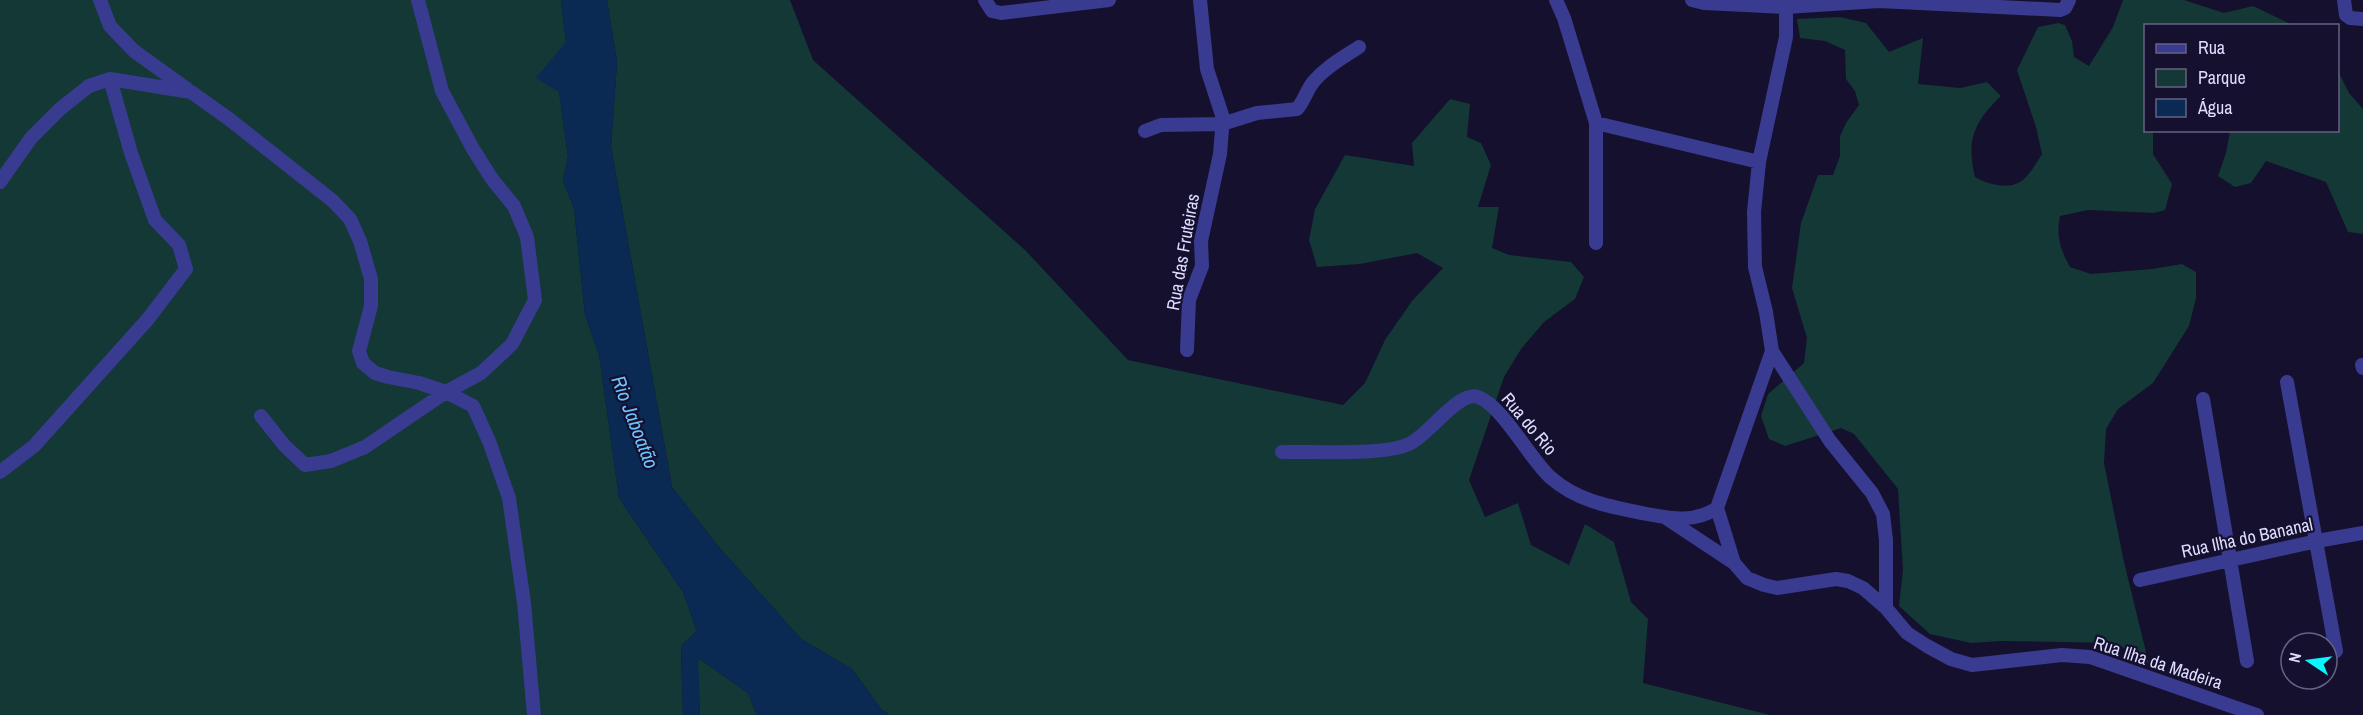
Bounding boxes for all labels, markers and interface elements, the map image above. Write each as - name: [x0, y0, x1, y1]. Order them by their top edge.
- legend: [2144, 24, 2339, 132]
- text: Rua: [2198, 35, 2225, 60]
- text: Parque: [2198, 65, 2246, 90]
- text: Água: [2197, 95, 2232, 120]
- street label: Rua das Fruteiras: [1160, 192, 1205, 312]
- water label: Rio Jaboatão: [605, 371, 666, 472]
- street label: Rua do Rio: [1496, 387, 1563, 460]
- street label: Rua Ilha do Bananal: [2179, 511, 2315, 564]
- street label: Rua Ilha da Madeira: [2091, 630, 2226, 695]
- north arrow: [2279, 631, 2339, 691]
- text: N: [2283, 651, 2306, 665]

